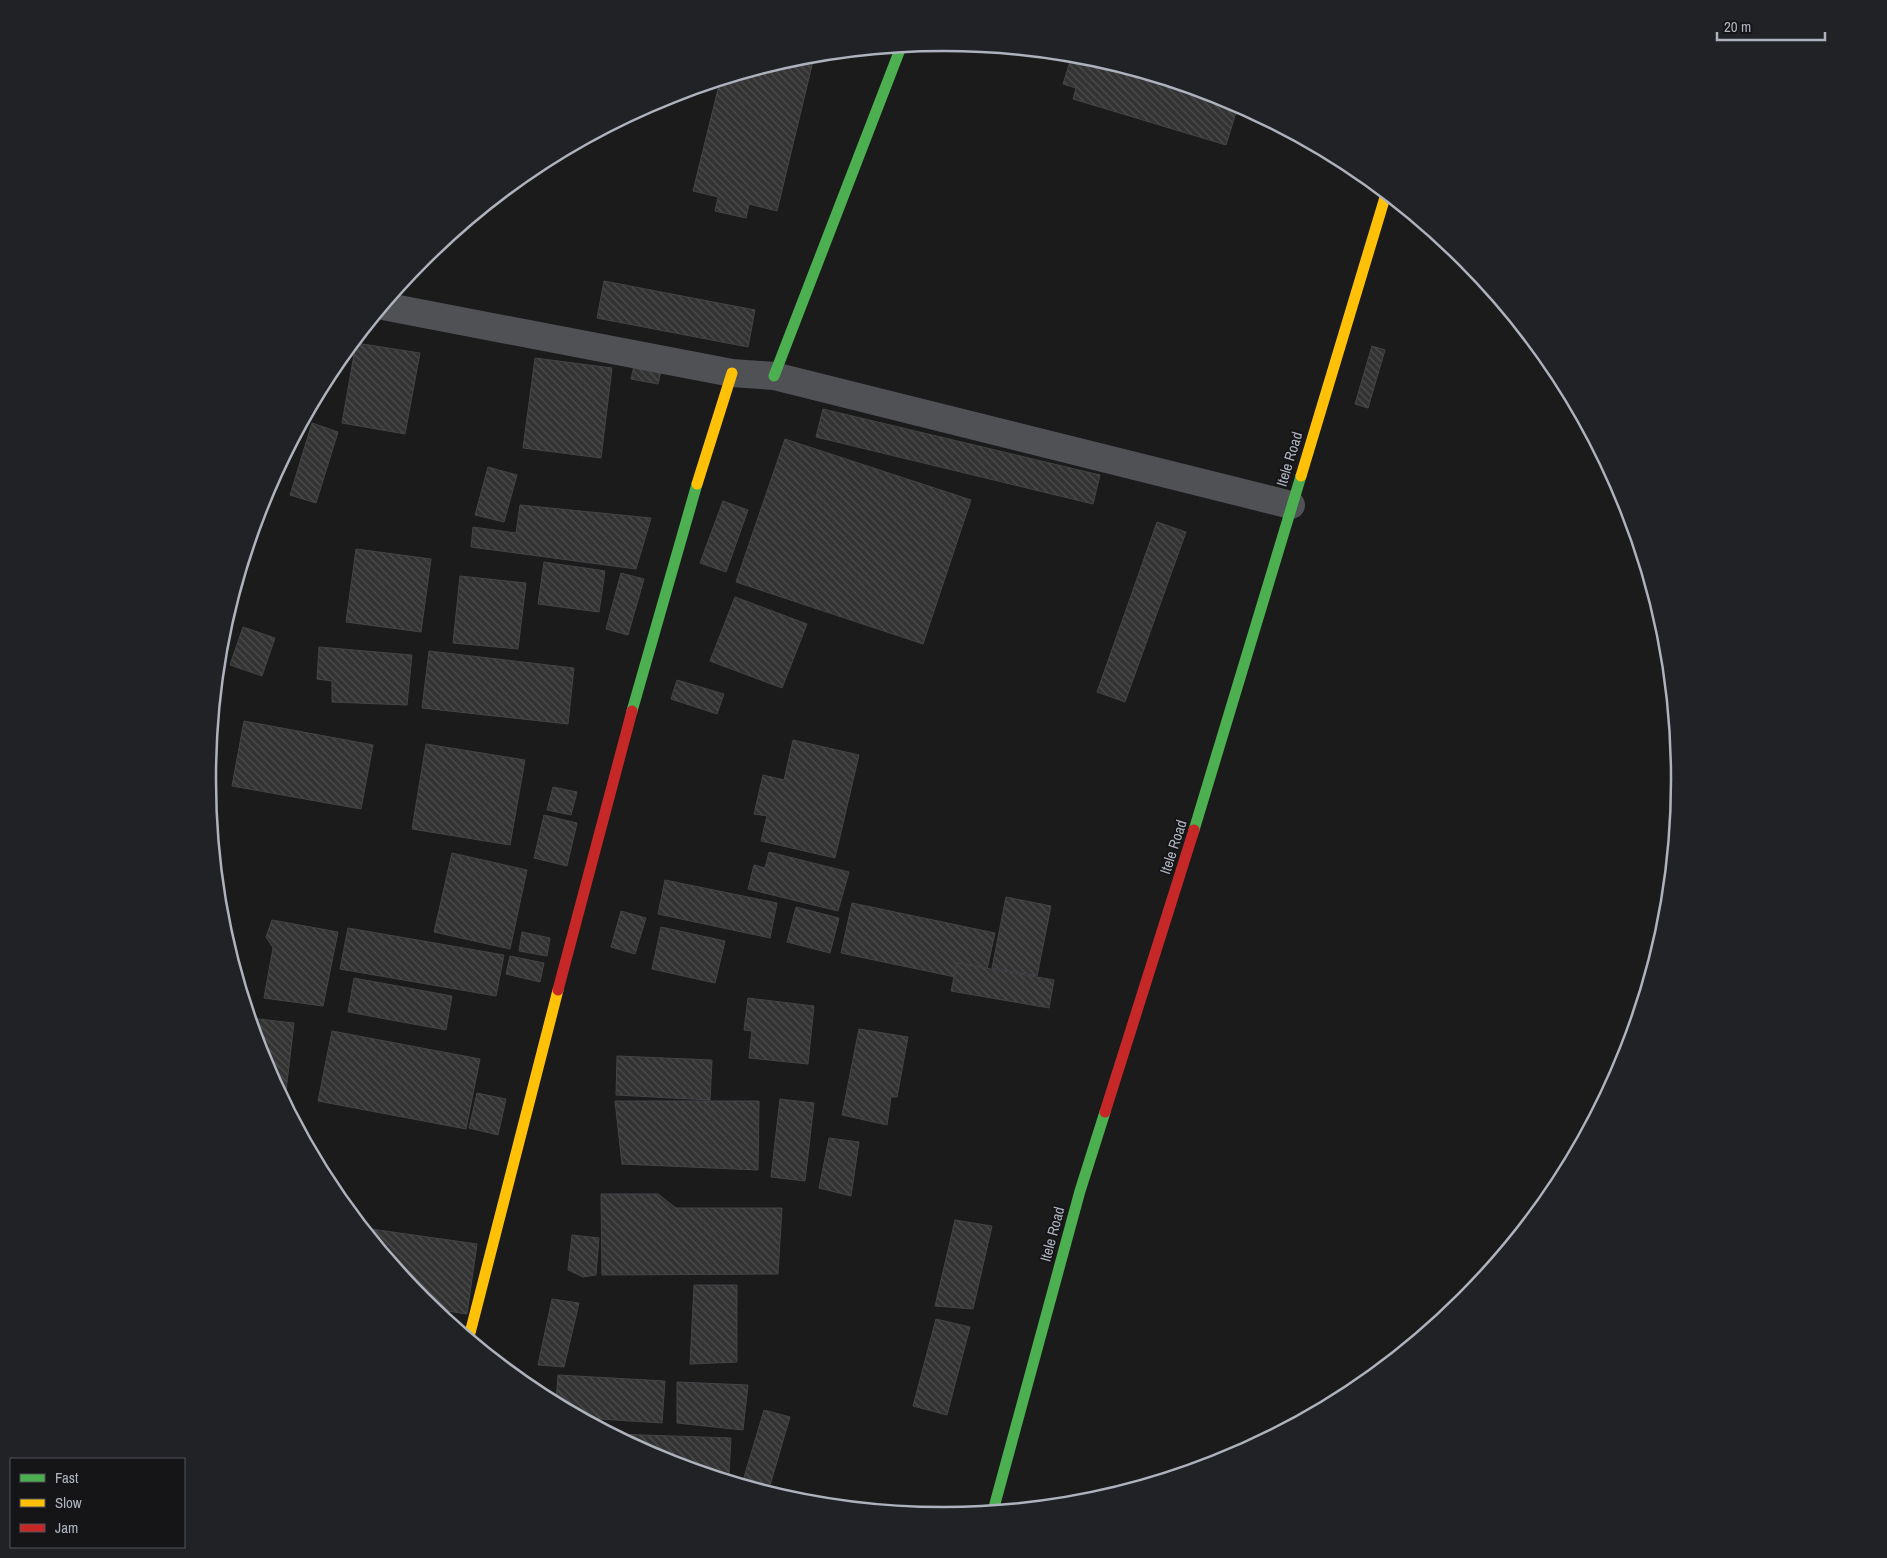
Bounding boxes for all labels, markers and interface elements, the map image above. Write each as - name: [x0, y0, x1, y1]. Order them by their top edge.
- scale bar: [1717, 10, 1824, 42]
- text: 20 m: [1724, 16, 1751, 37]
- street label: Itele Road: [1271, 429, 1307, 489]
- street label: Itele Road: [1154, 817, 1192, 877]
- street label: Itele Road: [1035, 1204, 1069, 1264]
- legend: [10, 1458, 185, 1548]
- text: Fast: [55, 1467, 79, 1488]
- text: Slow: [55, 1492, 82, 1513]
- text: Jam: [55, 1517, 78, 1538]

